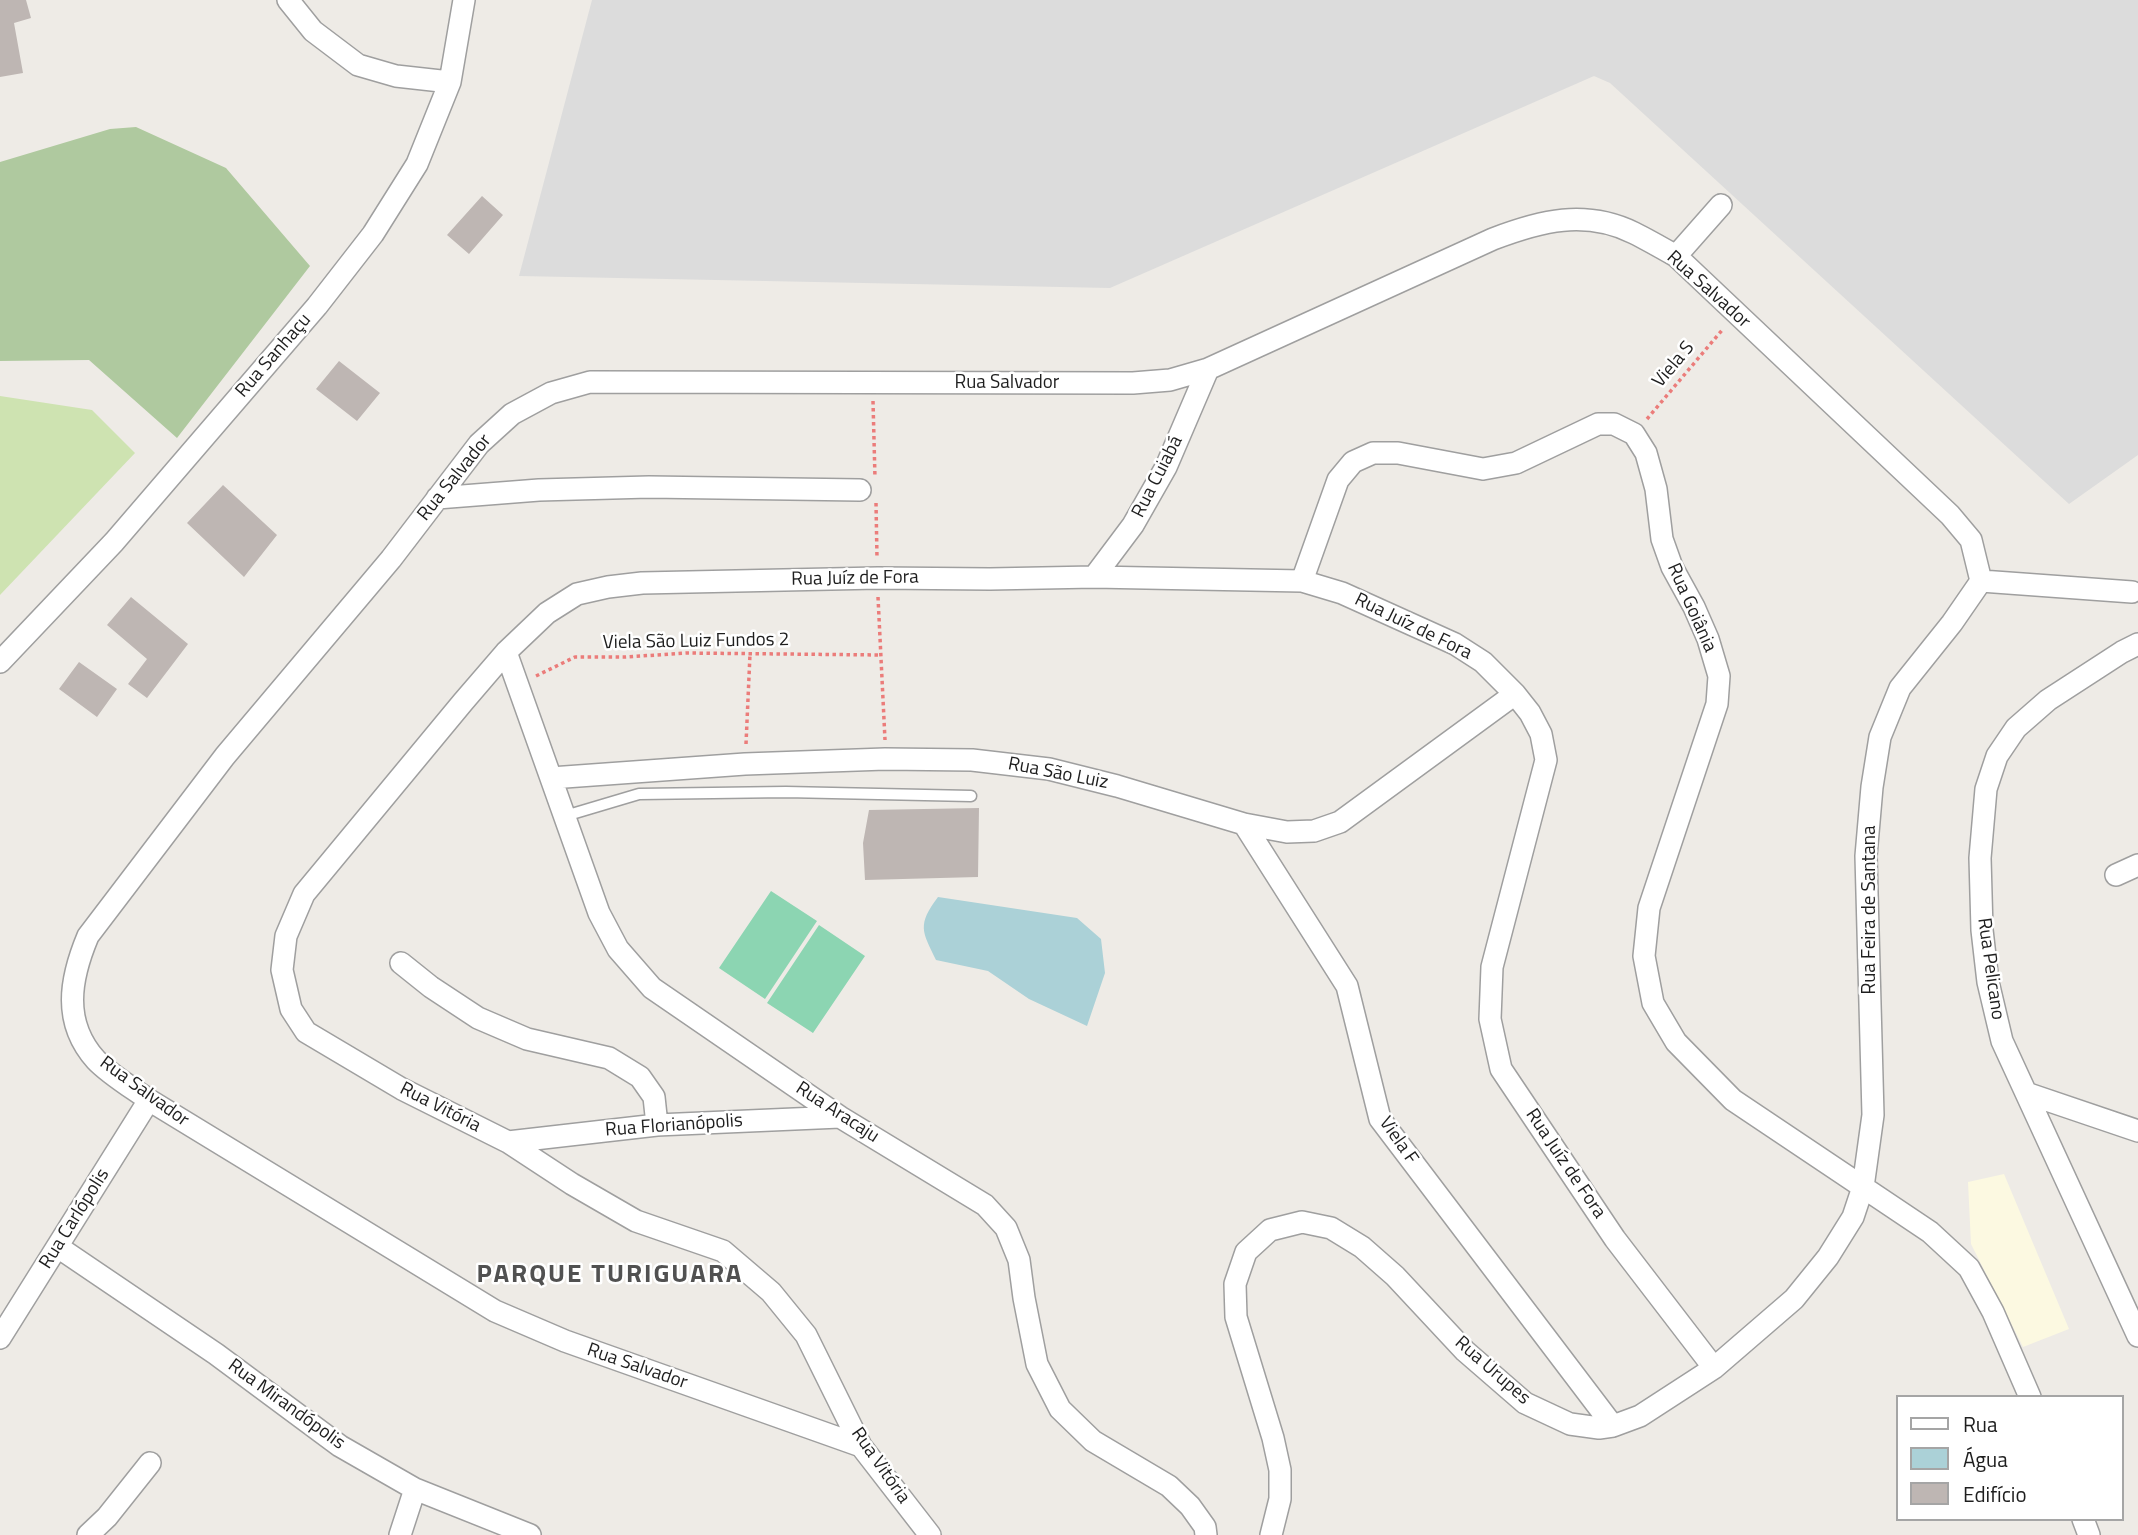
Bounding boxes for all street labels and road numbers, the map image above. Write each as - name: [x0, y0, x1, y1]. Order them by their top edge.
- street label: Rua Salvador: [1661, 246, 1755, 334]
- street label: Rua Sanhaçu: [231, 309, 317, 403]
- street label: Viela S: [1648, 337, 1700, 393]
- street label: Rua Salvador: [955, 372, 1059, 394]
- street label: Rua Salvador: [413, 430, 497, 526]
- street label: Rua Cuiabá: [1128, 432, 1188, 522]
- street label: Rua Goiânia: [1661, 560, 1721, 656]
- street label: Rua Juíz de Fora: [791, 566, 919, 592]
- street label: Rua Juíz de Fora: [1351, 589, 1475, 665]
- street label: Viela São Luiz Fundos 2: [602, 629, 790, 655]
- street label: Rua São Luiz: [1006, 753, 1110, 795]
- street label: Rua Feira de Santana: [1859, 826, 1881, 994]
- street label: Rua Pelicano: [1972, 917, 2008, 1021]
- street label: Rua Salvador: [95, 1052, 193, 1132]
- street label: Rua Vitória: [396, 1078, 484, 1138]
- street label: Rua Aracaju: [791, 1078, 883, 1148]
- street label: Rua Juíz de Fora: [1520, 1105, 1610, 1223]
- street label: Rua Florianópolis: [604, 1110, 744, 1142]
- street label: Viela F: [1373, 1113, 1423, 1169]
- street label: Rua Carlópolis: [35, 1165, 115, 1273]
- street label: Rua Urupes: [1450, 1332, 1534, 1410]
- street label: Rua Salvador: [584, 1339, 690, 1395]
- street label: Rua Mirandópolis: [223, 1355, 349, 1455]
- street label: Rua Vitória: [846, 1424, 914, 1508]

